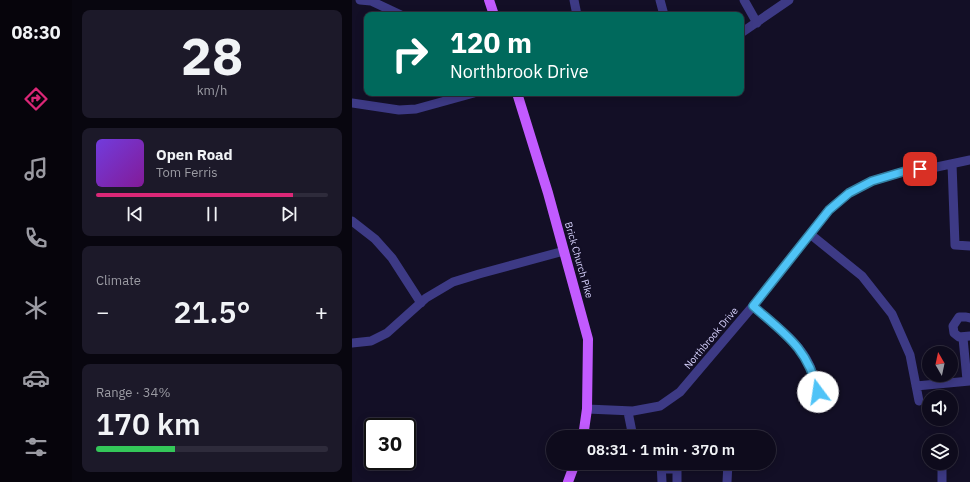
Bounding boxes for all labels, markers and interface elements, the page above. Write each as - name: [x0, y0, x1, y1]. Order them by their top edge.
- text: 08:30: [11, 21, 61, 44]
- text: 28: [181, 22, 243, 89]
- text: 120 m: [450, 24, 532, 61]
- icon: right: [384, 28, 436, 80]
- text: Northbrook Drive: [450, 60, 589, 83]
- text: km/h: [197, 82, 227, 99]
- icon: directions: [22, 85, 50, 113]
- text: Open Road: [156, 145, 233, 164]
- pin: [903, 152, 937, 186]
- icon: music: [22, 155, 50, 183]
- icon: arrive: [909, 158, 931, 180]
- text: Tom Ferris: [156, 164, 218, 181]
- icon: previous: [124, 203, 146, 225]
- icon: pause: [201, 203, 223, 225]
- icon: next: [278, 203, 300, 225]
- street label: Brick Church Pike: [562, 220, 596, 300]
- icon: phone: [22, 224, 50, 252]
- text: Climate: [96, 272, 141, 289]
- text: 21.5°: [173, 292, 251, 331]
- icon: climate: [22, 294, 50, 322]
- text: −: [96, 297, 109, 326]
- text: +: [315, 297, 328, 326]
- street label: Northbrook Drive: [681, 304, 741, 372]
- north arrow: [922, 346, 958, 382]
- map controls: [922, 346, 958, 470]
- icon: car: [22, 364, 50, 392]
- position arrow: [797, 371, 839, 413]
- text: Range · 34%: [96, 384, 170, 401]
- button: sound: [922, 390, 958, 426]
- text: 170 km: [96, 404, 201, 443]
- speed limit sign: 30: [364, 418, 416, 470]
- icon: filters: [22, 433, 50, 461]
- button: layers: [922, 434, 958, 470]
- text: 08:31 · 1 min · 370 m: [587, 440, 735, 459]

